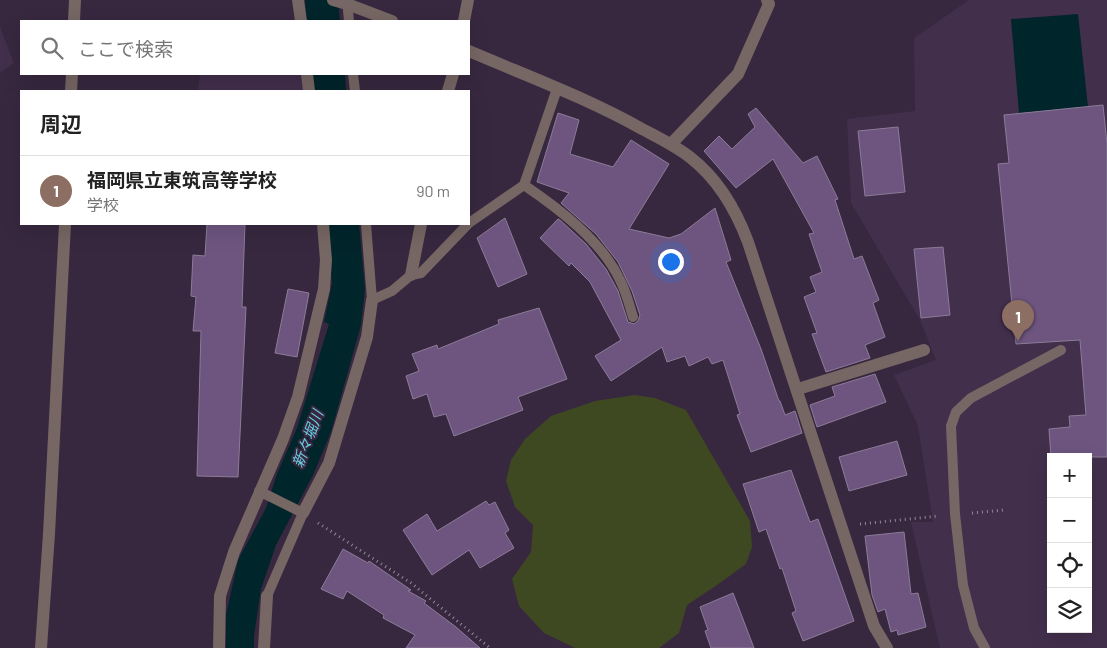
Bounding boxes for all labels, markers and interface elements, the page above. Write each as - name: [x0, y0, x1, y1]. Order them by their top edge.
- search box: [20, 20, 470, 75]
- icon: search: [38, 34, 66, 62]
- text: ここで検索: [78, 37, 173, 60]
- text: 周辺: [40, 111, 82, 136]
- text: 福岡県立東筑高等学校: [87, 168, 277, 191]
- text: 1: [53, 181, 59, 200]
- text: 90 m: [416, 181, 450, 200]
- text: 学校: [87, 195, 119, 214]
- your location: [658, 249, 684, 275]
- pin: 1: [1002, 300, 1034, 341]
- water label: 新々堀川: [288, 406, 327, 470]
- map controls: [1047, 453, 1092, 633]
- button: +: [1047, 453, 1092, 498]
- button: −: [1047, 498, 1092, 543]
- button: locate: [1047, 543, 1092, 588]
- button: layers: [1047, 588, 1092, 633]

